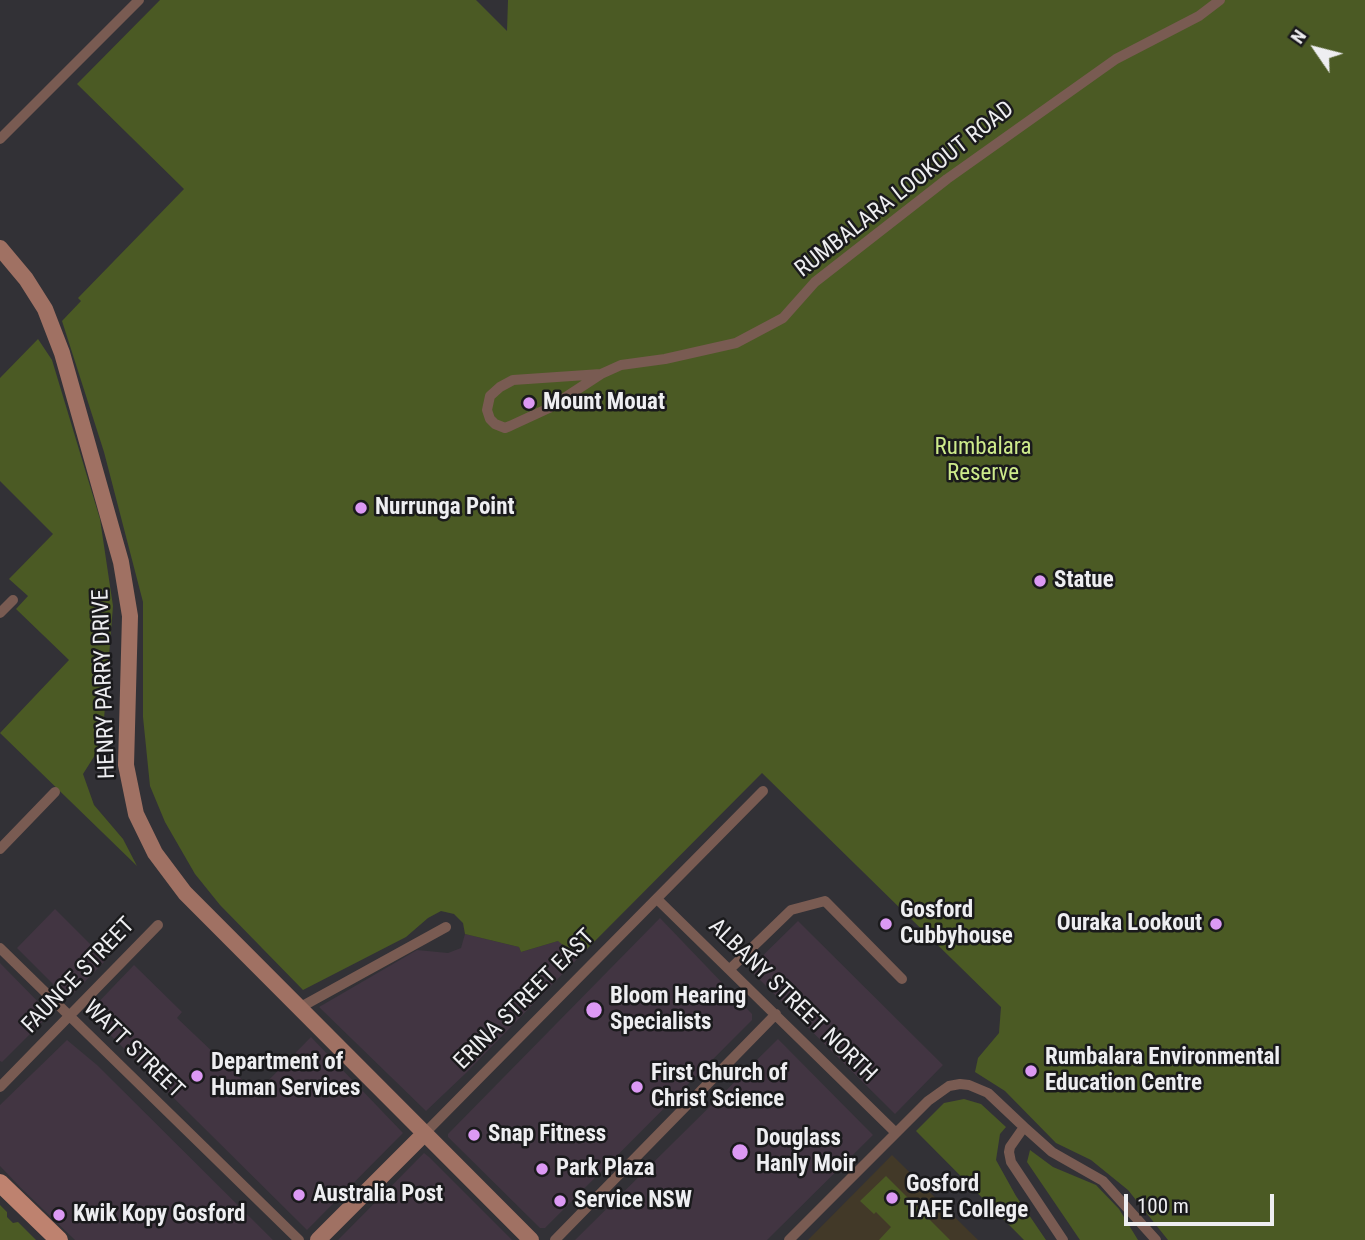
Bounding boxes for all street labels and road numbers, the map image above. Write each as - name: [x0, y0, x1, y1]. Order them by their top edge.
- street label: RUMBALARA LOOKOUT ROAD: [790, 96, 1020, 284]
- street label: HENRY PARRY DRIVE: [88, 589, 122, 779]
- street label: FAUNCE STREET: [17, 912, 141, 1040]
- street label: ALBANY STREET NORTH: [702, 913, 882, 1089]
- street label: ERINA STREET EAST: [449, 924, 601, 1076]
- street label: WATT STREET: [77, 995, 189, 1105]

